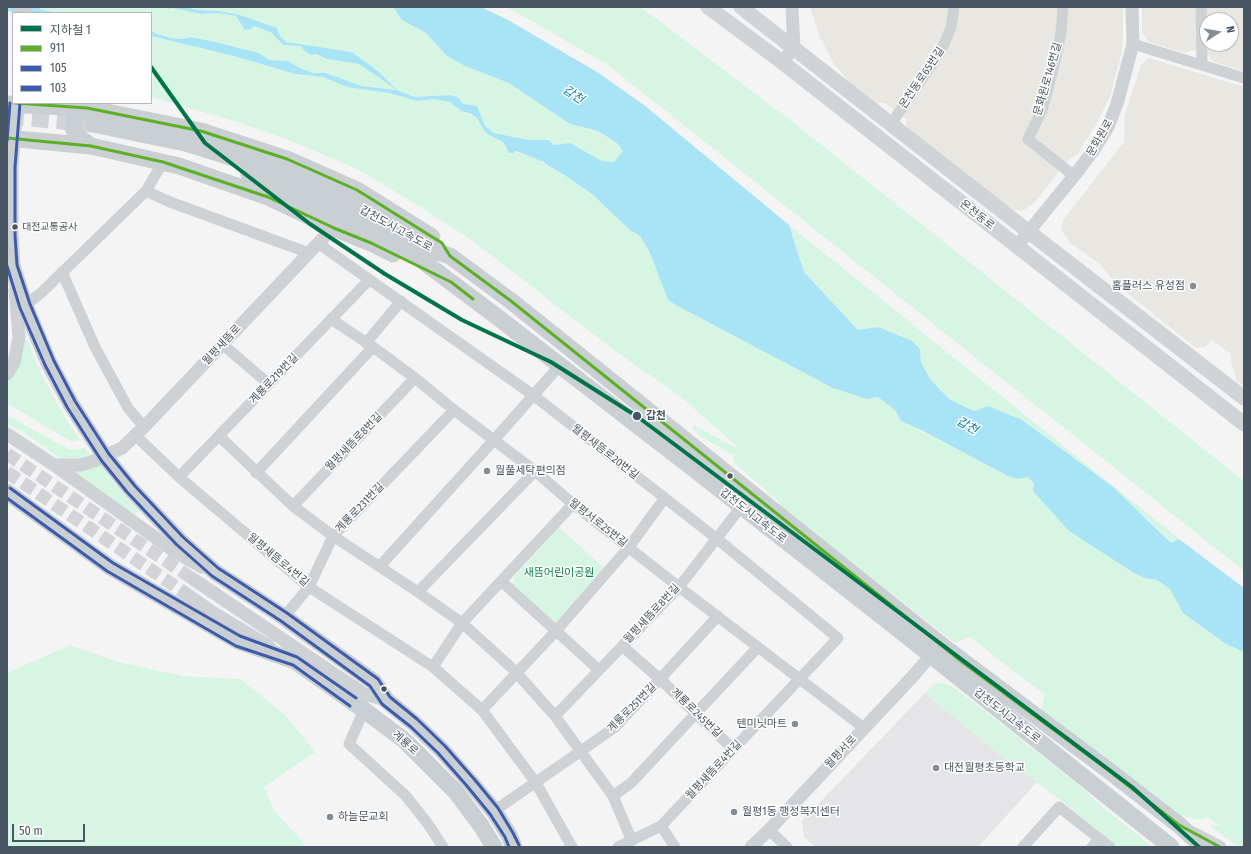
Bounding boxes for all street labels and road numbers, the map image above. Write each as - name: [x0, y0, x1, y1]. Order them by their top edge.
- street label: 문화원로146번길: [1031, 41, 1065, 117]
- street label: 온천동로65번길: [897, 45, 947, 111]
- street label: 문화원로: [1084, 117, 1116, 159]
- street label: 온천동로: [957, 197, 997, 233]
- street label: 갑천도시고속도로: [357, 204, 435, 254]
- street label: 월평새뜸로: [200, 322, 244, 368]
- street label: 계룡로219번길: [247, 351, 301, 407]
- street label: 월평새뜸로8번길: [323, 410, 385, 474]
- street label: 월평새뜸로20번길: [569, 422, 641, 482]
- street label: 계룡로231번길: [333, 480, 387, 536]
- street label: 갑천도시고속도로: [717, 486, 789, 546]
- street label: 월평서로25번길: [566, 496, 630, 550]
- street label: 월평새뜸로4번길: [245, 530, 311, 590]
- street label: 월평새뜸로8번길: [621, 582, 683, 646]
- street label: 계룡로251번길: [605, 681, 659, 735]
- street label: 계룡로245번길: [668, 686, 724, 740]
- street label: 갑천도시고속도로: [971, 686, 1043, 746]
- street label: 계룡로: [389, 728, 421, 758]
- street label: 월평서로: [822, 733, 860, 771]
- street label: 월평새뜸로4번길: [683, 738, 745, 802]

